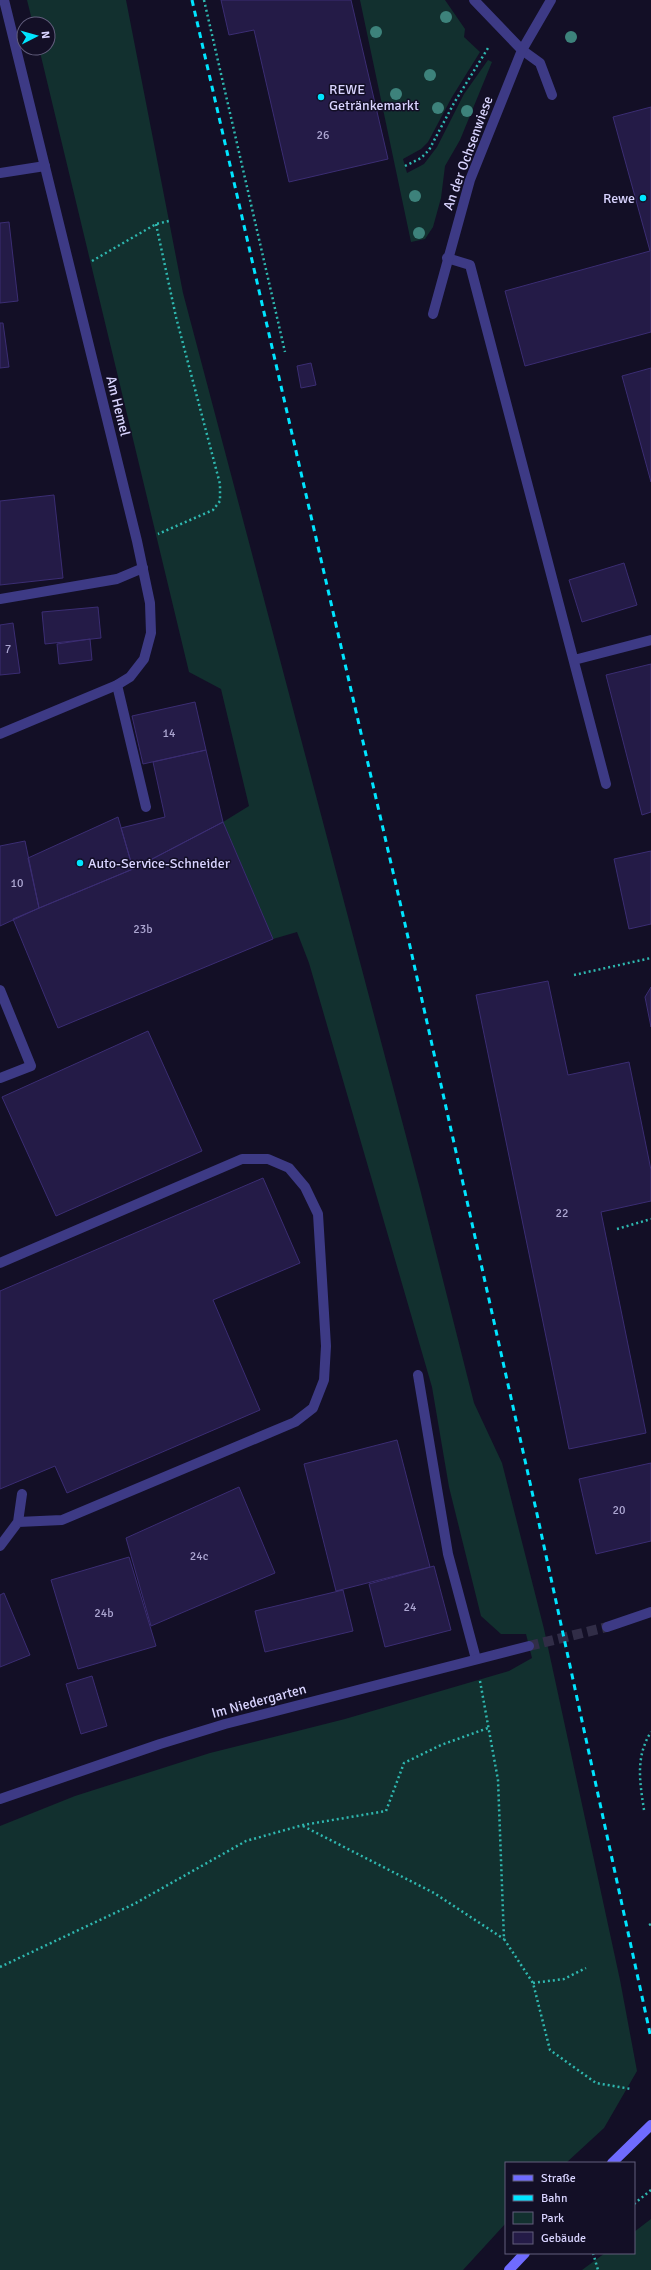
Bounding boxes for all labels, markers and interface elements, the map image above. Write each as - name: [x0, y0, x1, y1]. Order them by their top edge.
- north arrow: [16, 16, 56, 56]
- text: N: [39, 31, 52, 39]
- place label: REWE Getränkemarkt: [329, 81, 419, 114]
- marker: REWE Getränkemarkt: [316, 92, 326, 102]
- street label: An der Ochsenwiese: [439, 94, 497, 212]
- house number: 26: [317, 128, 329, 143]
- place label: Rewe: [603, 190, 635, 207]
- marker: Rewe: [638, 193, 648, 203]
- street label: Am Hemel: [102, 374, 134, 438]
- house number: 7: [5, 642, 11, 657]
- house number: 14: [163, 726, 176, 741]
- place label: Auto-Service-Schneider: [88, 855, 231, 872]
- marker: Auto-Service-Schneider: [75, 858, 85, 868]
- house number: 10: [11, 876, 23, 891]
- house number: 23b: [133, 922, 153, 937]
- house number: 22: [556, 1206, 568, 1221]
- house number: 20: [613, 1503, 625, 1518]
- house number: 24c: [190, 1549, 209, 1564]
- house number: 24: [404, 1600, 417, 1615]
- house number: 24b: [94, 1606, 114, 1621]
- street label: Im Niedergarten: [210, 1680, 308, 1722]
- legend: [505, 2162, 635, 2254]
- text: Straße: [541, 2171, 576, 2186]
- text: Bahn: [541, 2191, 567, 2206]
- text: Park: [541, 2211, 564, 2226]
- text: Gebäude: [541, 2231, 586, 2246]

